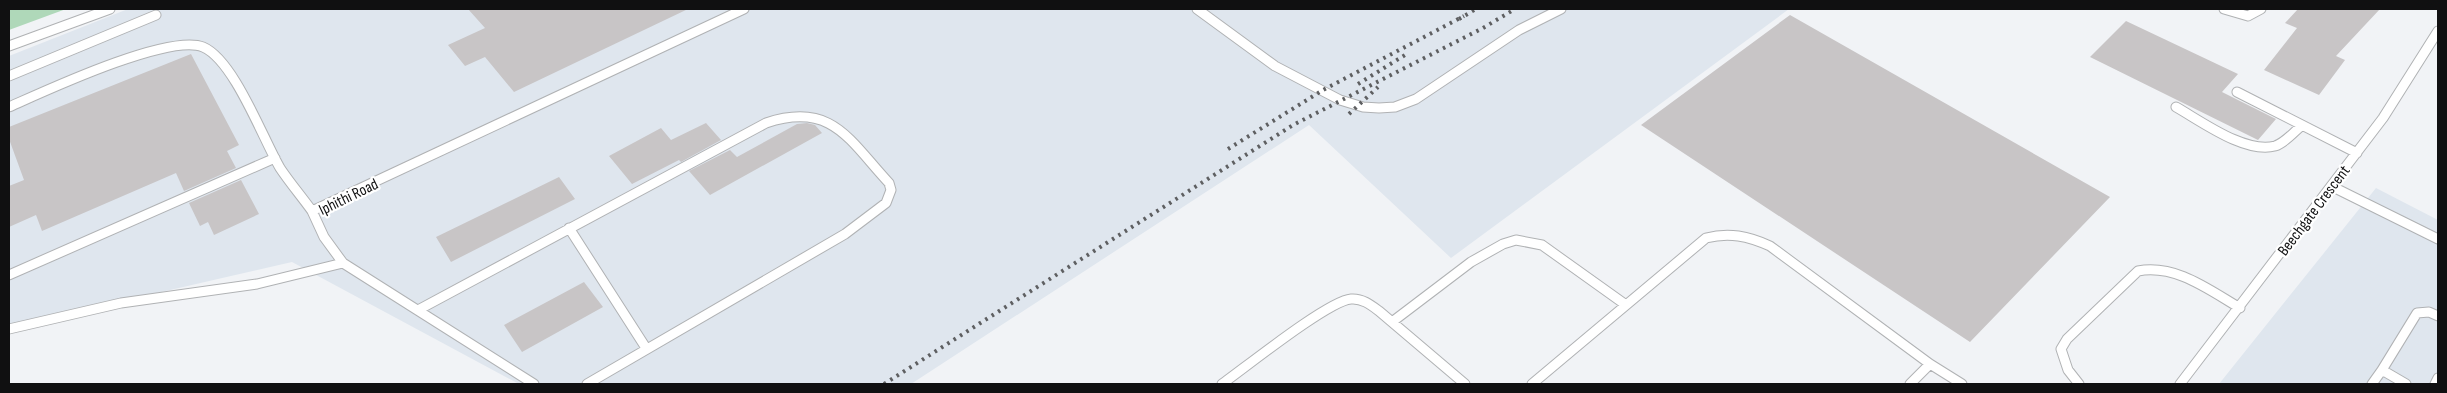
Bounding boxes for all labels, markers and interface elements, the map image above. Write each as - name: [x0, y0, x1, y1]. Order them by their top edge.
- street label: Beechgate Crescent: [2274, 162, 2354, 260]
- street label: Iphithi Road: [316, 175, 381, 220]

